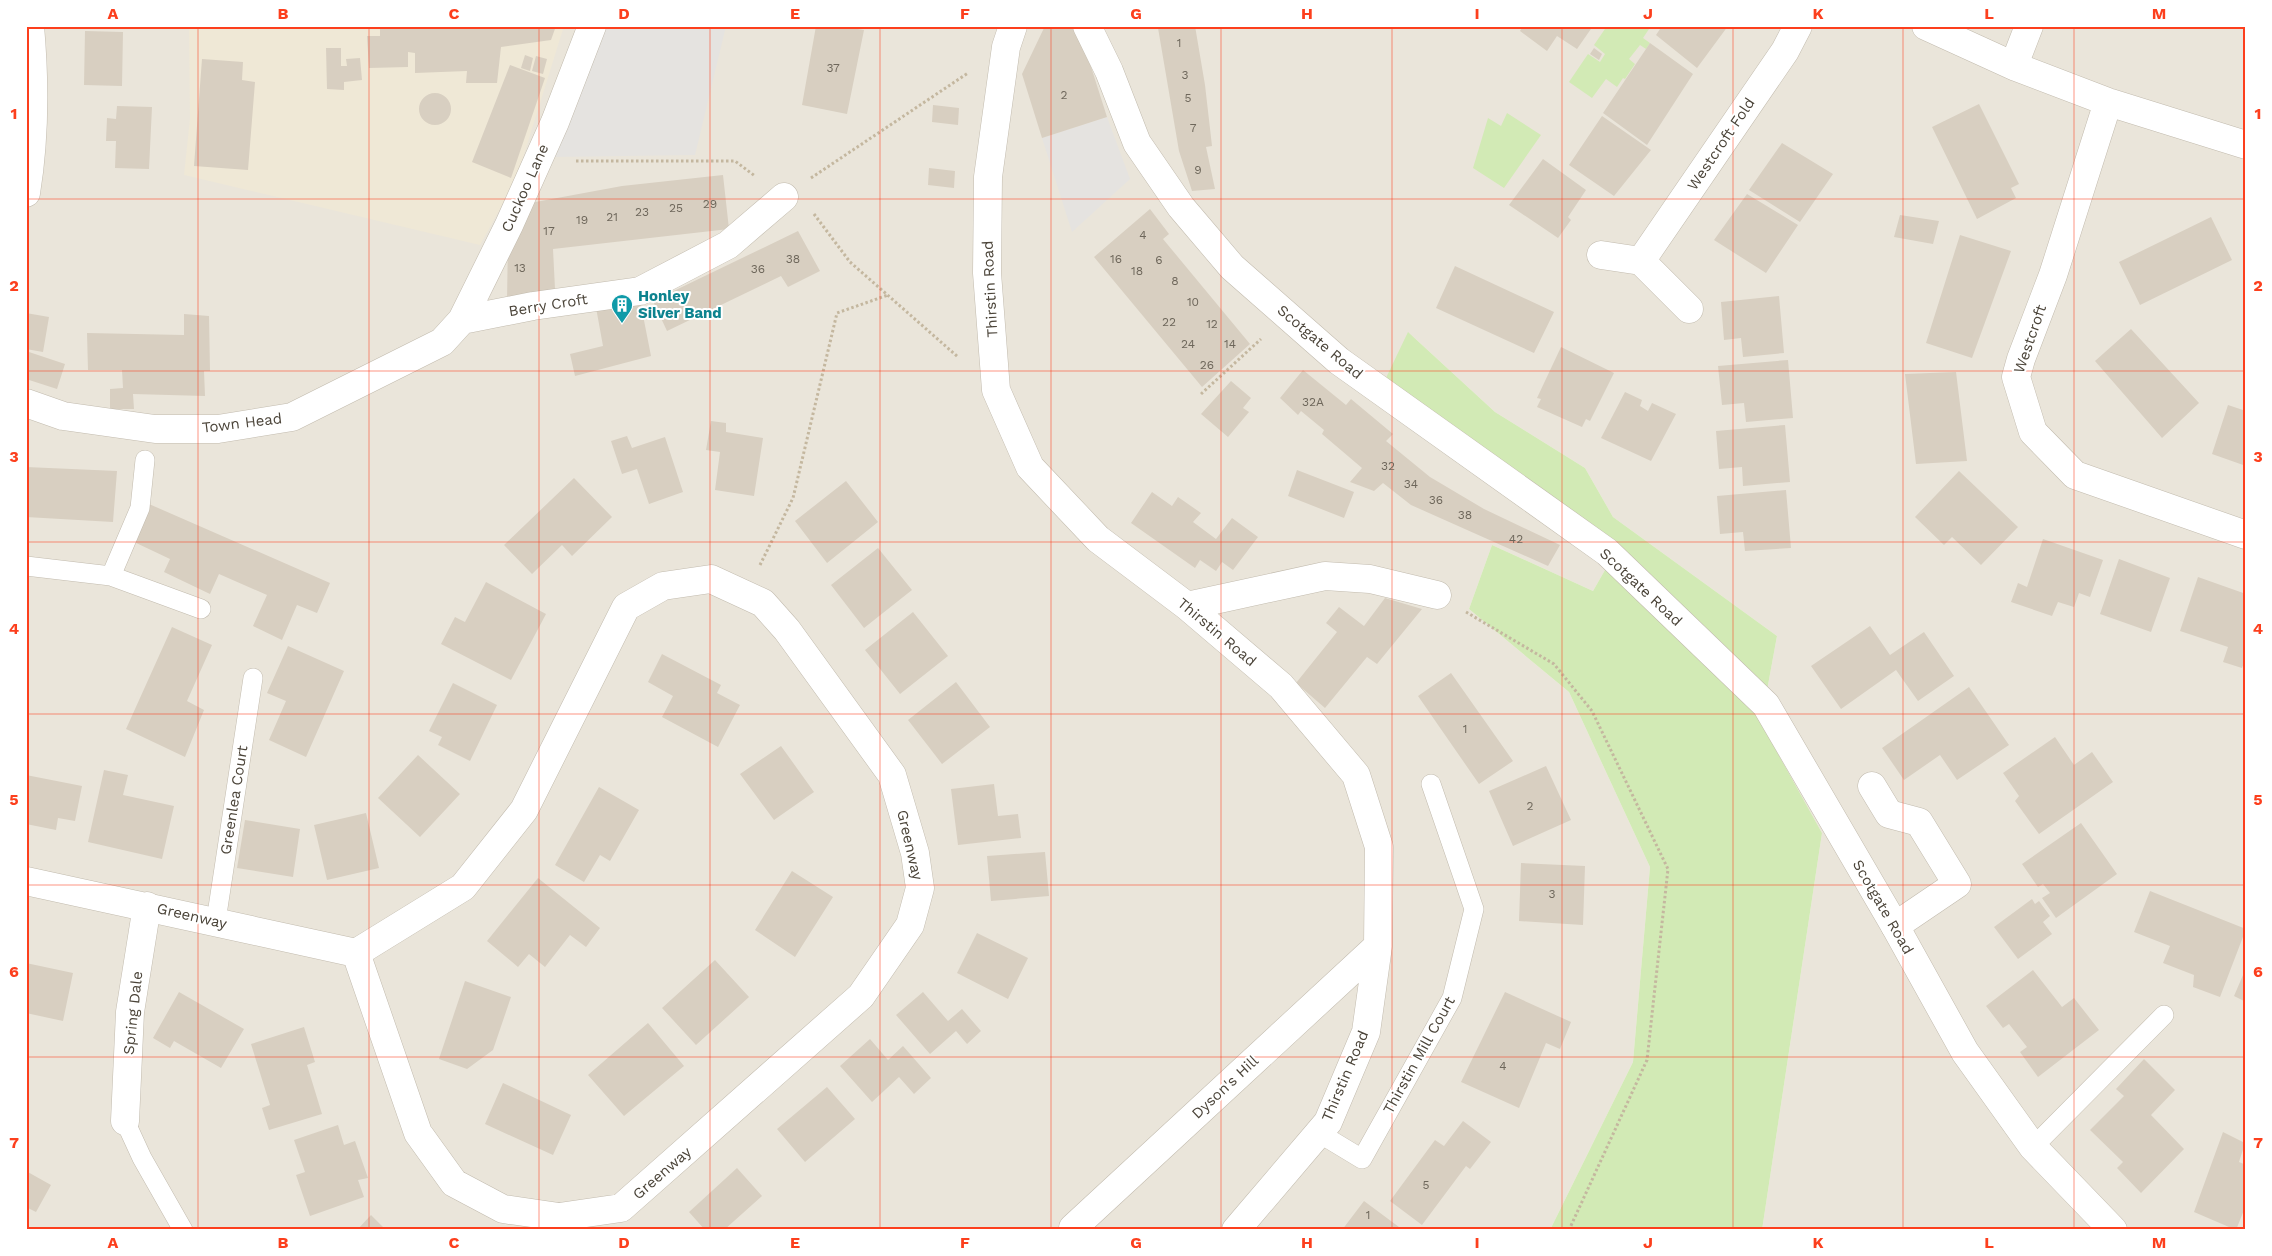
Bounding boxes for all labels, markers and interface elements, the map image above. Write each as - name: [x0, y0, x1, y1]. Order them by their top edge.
- text: A: [108, 4, 119, 23]
- text: B: [278, 4, 289, 23]
- text: C: [449, 4, 460, 23]
- text: D: [618, 4, 630, 23]
- text: E: [790, 4, 800, 23]
- text: F: [960, 4, 970, 23]
- text: G: [1130, 4, 1142, 23]
- text: H: [1301, 4, 1313, 23]
- text: I: [1474, 4, 1480, 23]
- text: J: [1643, 4, 1653, 23]
- text: K: [1812, 4, 1824, 23]
- text: L: [1984, 4, 1994, 23]
- text: M: [2152, 4, 2166, 23]
- house number: 1: [1177, 36, 1181, 50]
- house number: 37: [826, 61, 840, 75]
- house number: 3: [1182, 68, 1189, 82]
- house number: 2: [1061, 88, 1068, 102]
- house number: 5: [1185, 91, 1192, 105]
- street label: Westcroft Fold: [1683, 94, 1759, 194]
- text: 1: [11, 104, 17, 123]
- text: 1: [2255, 104, 2261, 123]
- house number: 7: [1190, 121, 1197, 135]
- street label: Cuckoo Lane: [498, 141, 552, 235]
- house number: 9: [1194, 163, 1202, 177]
- house number: 29: [703, 197, 717, 211]
- house number: 25: [669, 201, 683, 215]
- house number: 23: [635, 205, 649, 219]
- house number: 21: [606, 210, 618, 224]
- house number: 19: [576, 213, 588, 227]
- house number: 17: [543, 224, 555, 238]
- house number: 4: [1139, 228, 1147, 242]
- street label: Thirstin Road: [978, 240, 1002, 338]
- house number: 38: [786, 252, 800, 266]
- house number: 16: [1110, 252, 1122, 266]
- house number: 6: [1155, 253, 1163, 267]
- house number: 13: [514, 261, 526, 275]
- house number: 36: [751, 262, 765, 276]
- house number: 18: [1131, 264, 1143, 278]
- house number: 8: [1171, 274, 1179, 288]
- text: 2: [9, 276, 19, 295]
- text: 2: [2253, 276, 2263, 295]
- place label: Honley Silver Band: [638, 287, 722, 322]
- street label: Berry Croft: [507, 290, 589, 320]
- building icon: Honley Silver Band: [610, 293, 634, 324]
- house number: 10: [1187, 295, 1199, 309]
- street label: Scotgate Road: [1274, 301, 1366, 383]
- street label: Westcroft: [2010, 302, 2050, 376]
- house number: 22: [1162, 315, 1176, 329]
- house number: 12: [1206, 317, 1218, 331]
- house number: 24: [1181, 337, 1195, 351]
- house number: 14: [1224, 337, 1236, 351]
- house number: 26: [1200, 358, 1214, 372]
- house number: 32A: [1302, 395, 1324, 409]
- street label: Town Head: [201, 409, 283, 437]
- text: 3: [9, 447, 19, 466]
- text: 3: [2253, 447, 2263, 466]
- house number: 32: [1381, 459, 1395, 473]
- house number: 34: [1404, 477, 1418, 491]
- house number: 36: [1429, 493, 1443, 507]
- house number: 38: [1458, 508, 1472, 522]
- house number: 42: [1509, 532, 1523, 546]
- street label: Scotgate Road: [1596, 544, 1686, 630]
- street label: Thirstin Road: [1174, 594, 1260, 670]
- text: 4: [9, 619, 19, 638]
- text: 4: [2253, 619, 2263, 638]
- house number: 1: [1463, 722, 1467, 736]
- street label: Greenlea Court: [216, 743, 252, 856]
- text: 5: [9, 790, 19, 809]
- text: 5: [2253, 790, 2263, 809]
- house number: 2: [1527, 799, 1534, 813]
- street label: Greenway: [893, 808, 927, 882]
- street label: Scotgate Road: [1849, 857, 1917, 957]
- house number: 3: [1549, 887, 1556, 901]
- street label: Greenway: [155, 899, 229, 933]
- text: 6: [9, 962, 19, 981]
- text: 6: [2253, 962, 2263, 981]
- street label: Spring Dale: [120, 970, 146, 1056]
- street label: Thirstin Mill Court: [1379, 993, 1459, 1117]
- street label: Thirstin Road: [1318, 1028, 1372, 1124]
- street label: Dyson's Hill: [1188, 1051, 1262, 1122]
- house number: 4: [1499, 1059, 1507, 1073]
- text: 7: [9, 1133, 19, 1152]
- text: 7: [2253, 1133, 2263, 1152]
- street label: Greenway: [629, 1143, 695, 1203]
- house number: 5: [1423, 1178, 1430, 1192]
- house number: 1: [1366, 1208, 1370, 1222]
- text: A: [108, 1233, 119, 1252]
- text: B: [278, 1233, 289, 1252]
- text: C: [449, 1233, 460, 1252]
- text: D: [618, 1233, 630, 1252]
- text: E: [790, 1233, 800, 1252]
- text: F: [960, 1233, 970, 1252]
- text: G: [1130, 1233, 1142, 1252]
- text: H: [1301, 1233, 1313, 1252]
- text: I: [1474, 1233, 1480, 1252]
- text: J: [1643, 1233, 1653, 1252]
- text: K: [1812, 1233, 1824, 1252]
- text: L: [1984, 1233, 1994, 1252]
- text: M: [2152, 1233, 2166, 1252]

